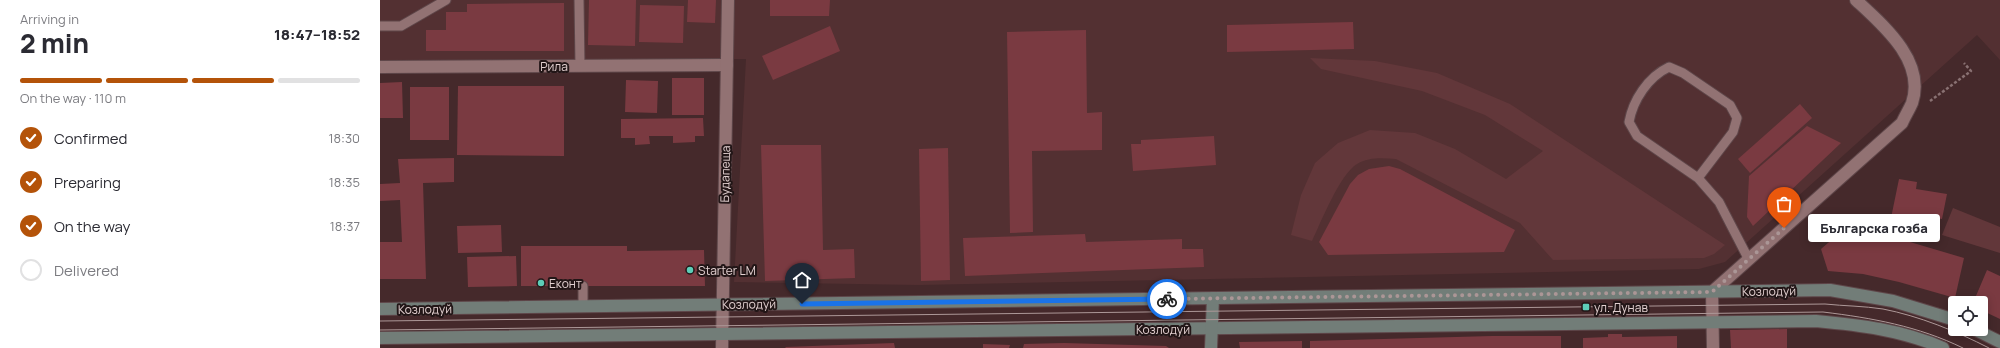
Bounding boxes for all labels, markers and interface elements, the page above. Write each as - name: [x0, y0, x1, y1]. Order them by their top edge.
- text: Arriving in: [20, 10, 79, 28]
- text: 18:47–18:52: [274, 24, 360, 45]
- text: 2 min: [20, 25, 89, 61]
- street label: Рила: [540, 58, 568, 75]
- text: On the way · 110 m: [20, 89, 126, 107]
- icon: check: [20, 127, 42, 149]
- text: Confirmed: [54, 128, 127, 149]
- text: 18:30: [328, 129, 360, 147]
- street label: Будапеща: [716, 145, 734, 203]
- icon: check: [20, 171, 42, 193]
- text: Preparing: [54, 172, 121, 193]
- text: 18:35: [329, 173, 360, 191]
- pin: [1767, 187, 1801, 228]
- icon: bag: [1773, 193, 1795, 215]
- callout: Българска гозба: [1808, 214, 1940, 242]
- icon: check: [20, 215, 42, 237]
- text: On the way: [54, 216, 130, 237]
- text: 18:37: [330, 217, 360, 235]
- text: Българска гозба: [1820, 219, 1928, 237]
- text: Delivered: [54, 260, 119, 281]
- place label: Starter LM: [698, 262, 756, 279]
- pin: [785, 263, 819, 304]
- marker: Starter LM: [685, 265, 695, 275]
- icon: home: [791, 269, 813, 291]
- place label: Еконт: [549, 275, 582, 292]
- marker: Еконт: [536, 278, 546, 288]
- courier: [1147, 279, 1187, 319]
- street label: Козлодуй: [1742, 282, 1796, 300]
- icon: bike: [1156, 288, 1178, 310]
- street label: Козлодуй: [722, 295, 776, 313]
- map controls: [1948, 296, 1988, 336]
- button: locate: [1948, 296, 1988, 336]
- place label: ул. Дунав: [1594, 299, 1648, 316]
- street label: Козлодуй: [398, 300, 452, 318]
- marker: ул. Дунав: [1581, 302, 1591, 312]
- street label: Козлодуй: [1136, 321, 1190, 338]

